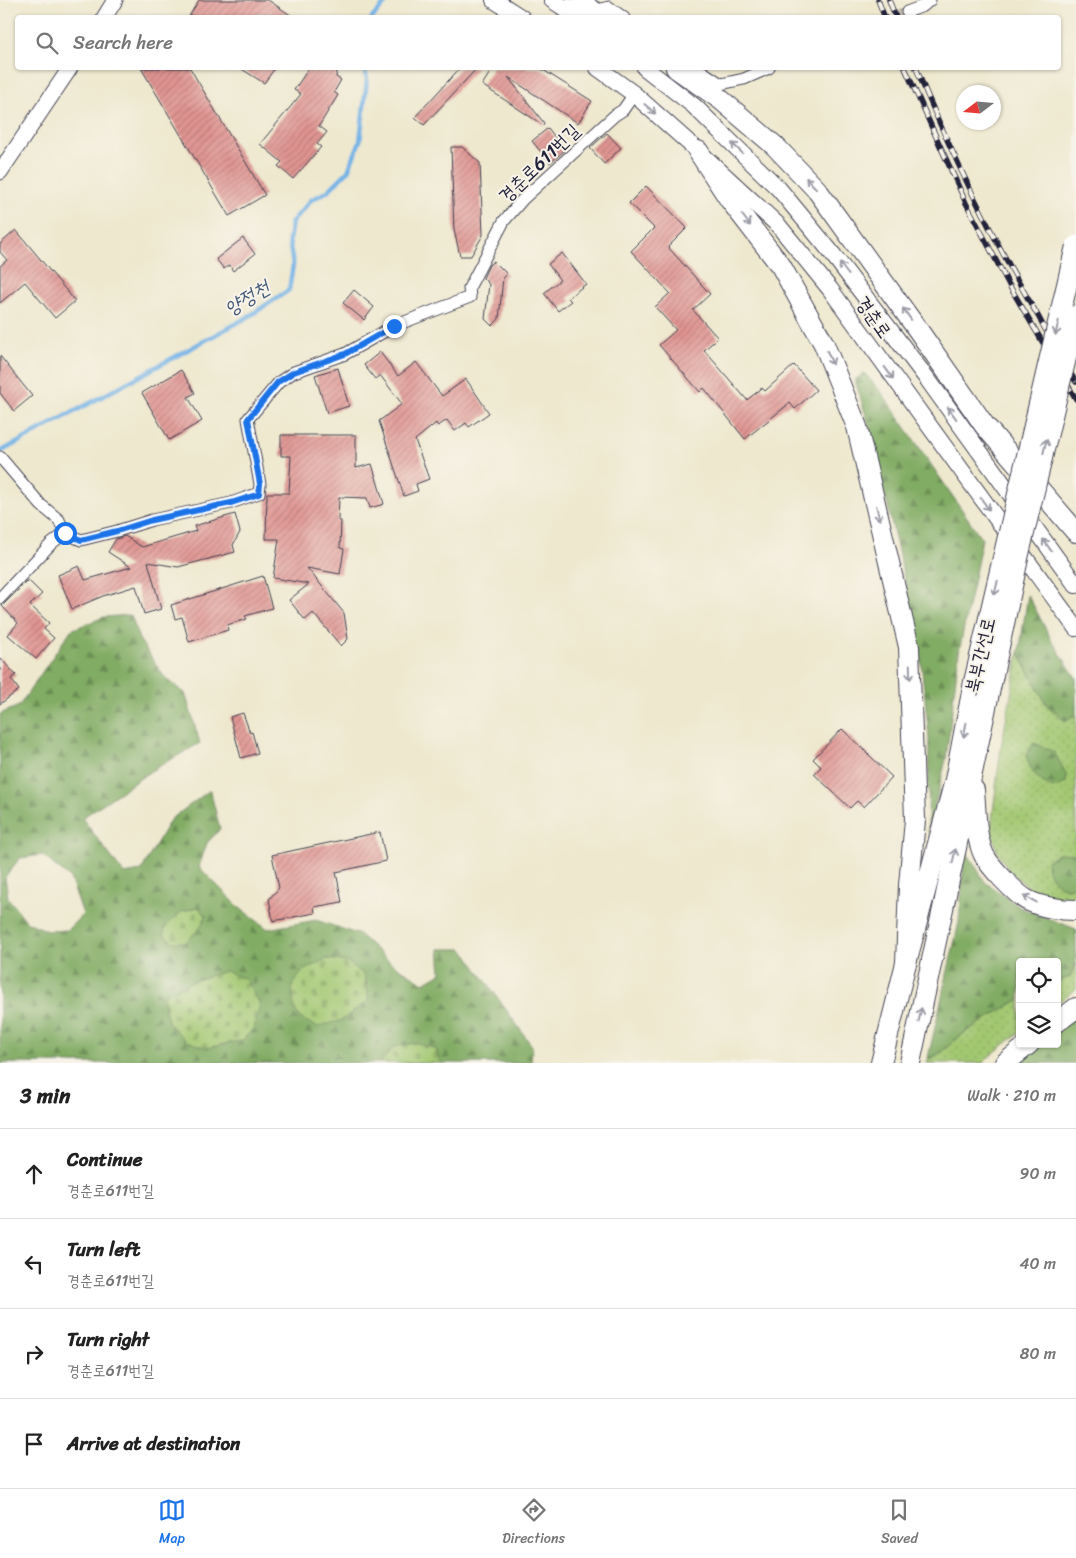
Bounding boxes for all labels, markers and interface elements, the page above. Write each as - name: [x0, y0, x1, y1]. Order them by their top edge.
- search box: [15, 15, 1061, 70]
- text: Search here: [73, 26, 173, 59]
- icon: search: [33, 29, 61, 57]
- north arrow: [956, 85, 1001, 130]
- one-way arrow: [643, 103, 656, 114]
- street label: 경춘로611번길: [490, 115, 588, 211]
- one-way arrow: [730, 142, 743, 154]
- one-way arrow: [805, 177, 817, 190]
- one-way arrow: [740, 213, 751, 226]
- one-way arrow: [839, 263, 850, 276]
- water label: 양정천: [217, 270, 278, 325]
- street label: 경춘로: [847, 289, 901, 345]
- one-way arrow: [902, 307, 912, 321]
- route end: [383, 315, 406, 338]
- one-way arrow: [1052, 319, 1061, 335]
- one-way arrow: [826, 351, 835, 366]
- one-way arrow: [884, 366, 895, 379]
- one-way arrow: [947, 406, 957, 420]
- one-way arrow: [1041, 438, 1050, 454]
- one-way arrow: [980, 497, 990, 511]
- one-way arrow: [874, 505, 883, 521]
- route start: [54, 522, 77, 545]
- one-way arrow: [1042, 539, 1053, 552]
- one-way arrow: [991, 580, 1000, 596]
- street label: 북부간선로: [955, 614, 1005, 696]
- one-way arrow: [905, 664, 914, 680]
- one-way arrow: [959, 721, 969, 737]
- one-way arrow: [949, 849, 959, 865]
- one-way arrow: [1022, 894, 1037, 904]
- map controls: [1016, 958, 1061, 1048]
- button: locate: [1016, 958, 1061, 1003]
- button: layers: [1016, 1003, 1061, 1048]
- one-way arrow: [916, 1008, 926, 1024]
- text: 3 min: [20, 1077, 70, 1115]
- text: Walk · 210 m: [967, 1081, 1056, 1110]
- text: Continue: [67, 1143, 143, 1176]
- text: 90 m: [1020, 1159, 1056, 1188]
- icon: ahead: [20, 1160, 48, 1188]
- text: 경춘로611번길: [67, 1176, 154, 1205]
- text: Turn left: [67, 1233, 140, 1266]
- text: 40 m: [1019, 1249, 1056, 1278]
- icon: left: [20, 1250, 48, 1278]
- text: 경춘로611번길: [67, 1266, 154, 1295]
- text: Turn right: [67, 1323, 149, 1356]
- text: 80 m: [1020, 1339, 1056, 1368]
- icon: right: [20, 1340, 48, 1368]
- text: 경춘로611번길: [67, 1356, 154, 1385]
- text: Arrive at destination: [67, 1427, 240, 1460]
- icon: arrive: [20, 1430, 48, 1458]
- tab: Map: [158, 1496, 186, 1551]
- tab: Directions: [502, 1496, 565, 1551]
- tab: Saved: [881, 1496, 918, 1551]

